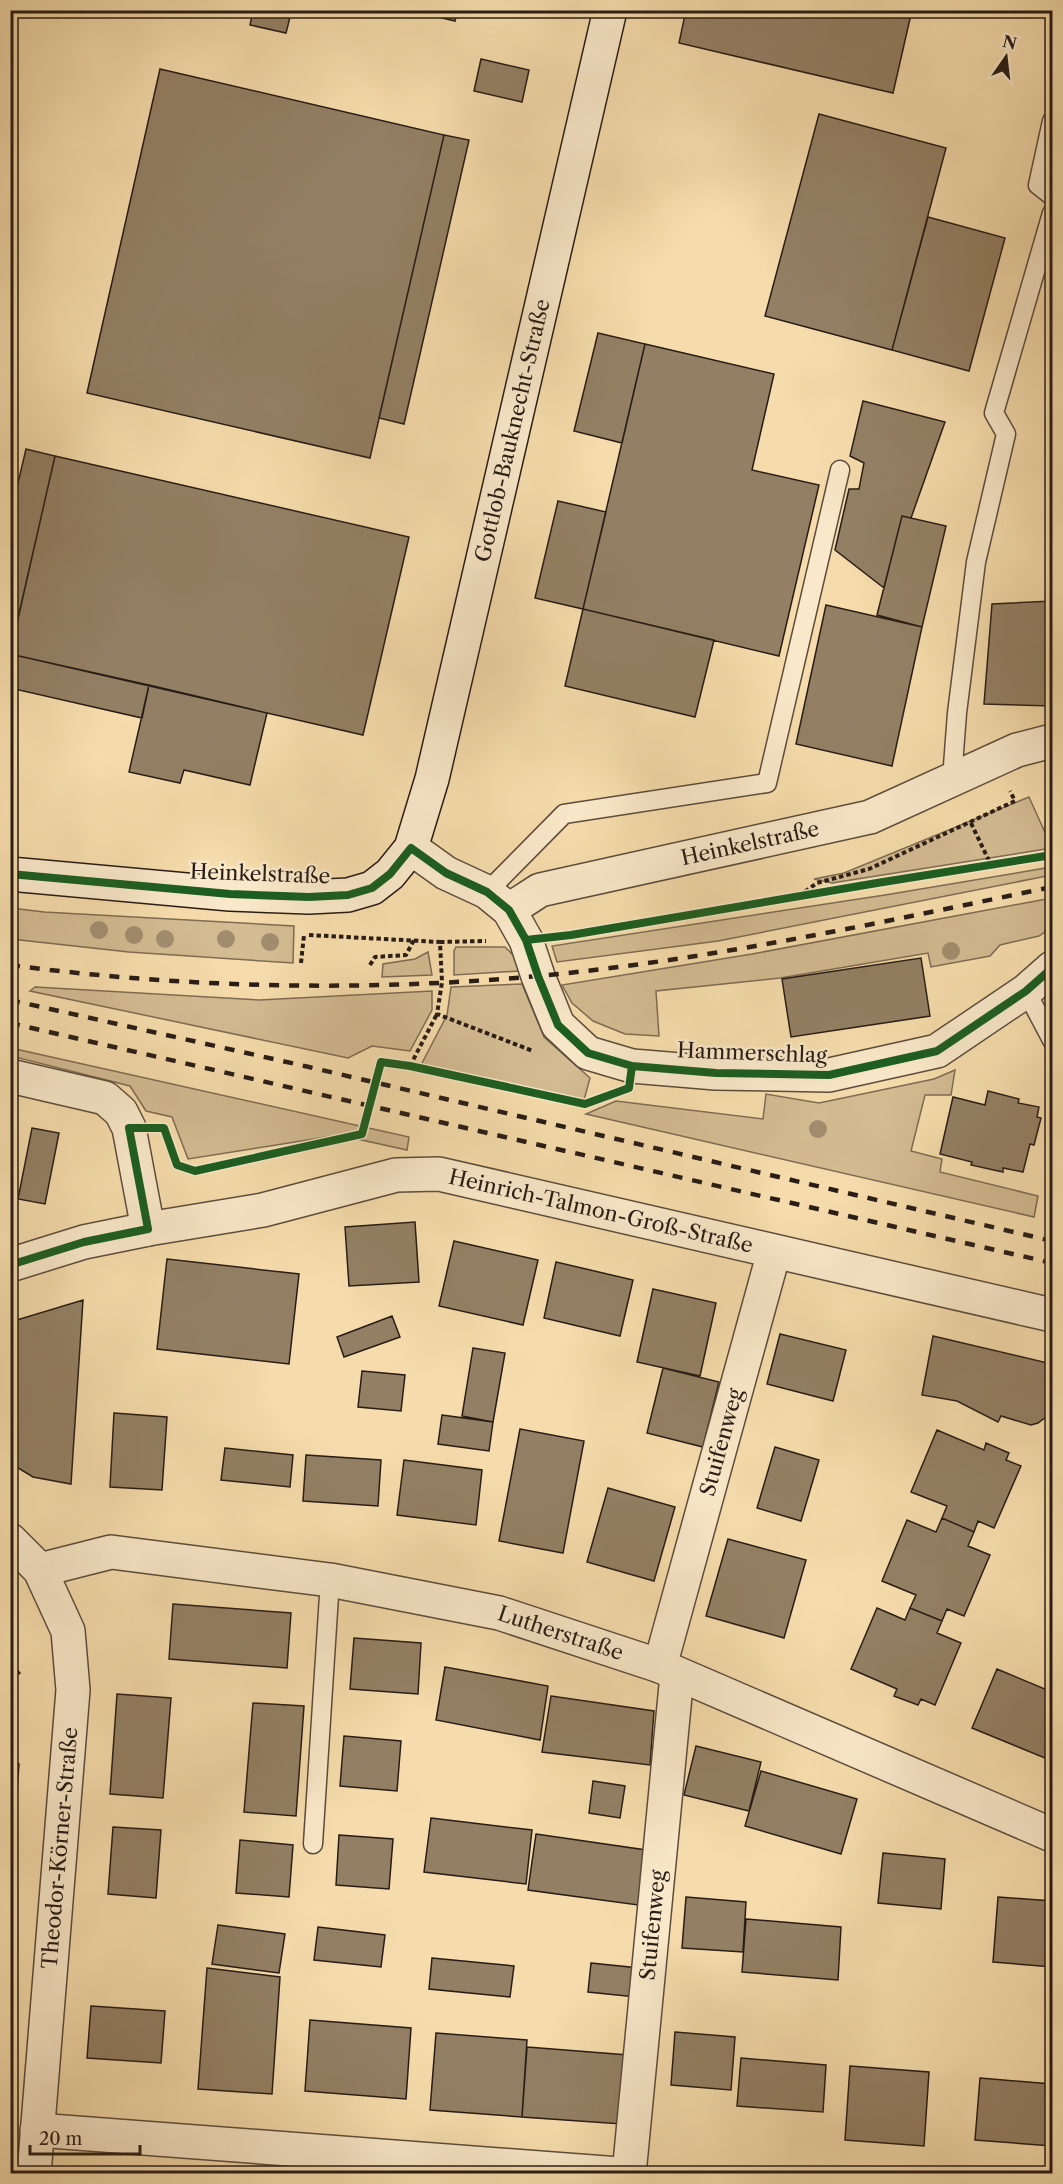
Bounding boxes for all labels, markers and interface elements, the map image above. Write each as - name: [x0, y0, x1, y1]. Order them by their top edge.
- north arrow: [976, 27, 1036, 87]
- text: N: [1000, 31, 1019, 54]
- street label: Gottlob-Bauknecht-Straße: [470, 297, 555, 564]
- street label: Heinkelstraße: [678, 816, 821, 870]
- street label: Heinkelstraße: [189, 859, 331, 888]
- street label: Hammerschlag: [676, 1037, 828, 1068]
- street label: Heinrich-Talmon-Groß-Straße: [446, 1164, 756, 1258]
- street label: Stuifenweg: [694, 1385, 748, 1499]
- street label: Lutherstraße: [495, 1600, 627, 1665]
- street label: Theodor-Körner-Straße: [36, 1726, 83, 1970]
- street label: Stuifenweg: [635, 1868, 670, 1981]
- scale bar: [30, 2118, 140, 2156]
- text: 20 m: [39, 2128, 83, 2150]

